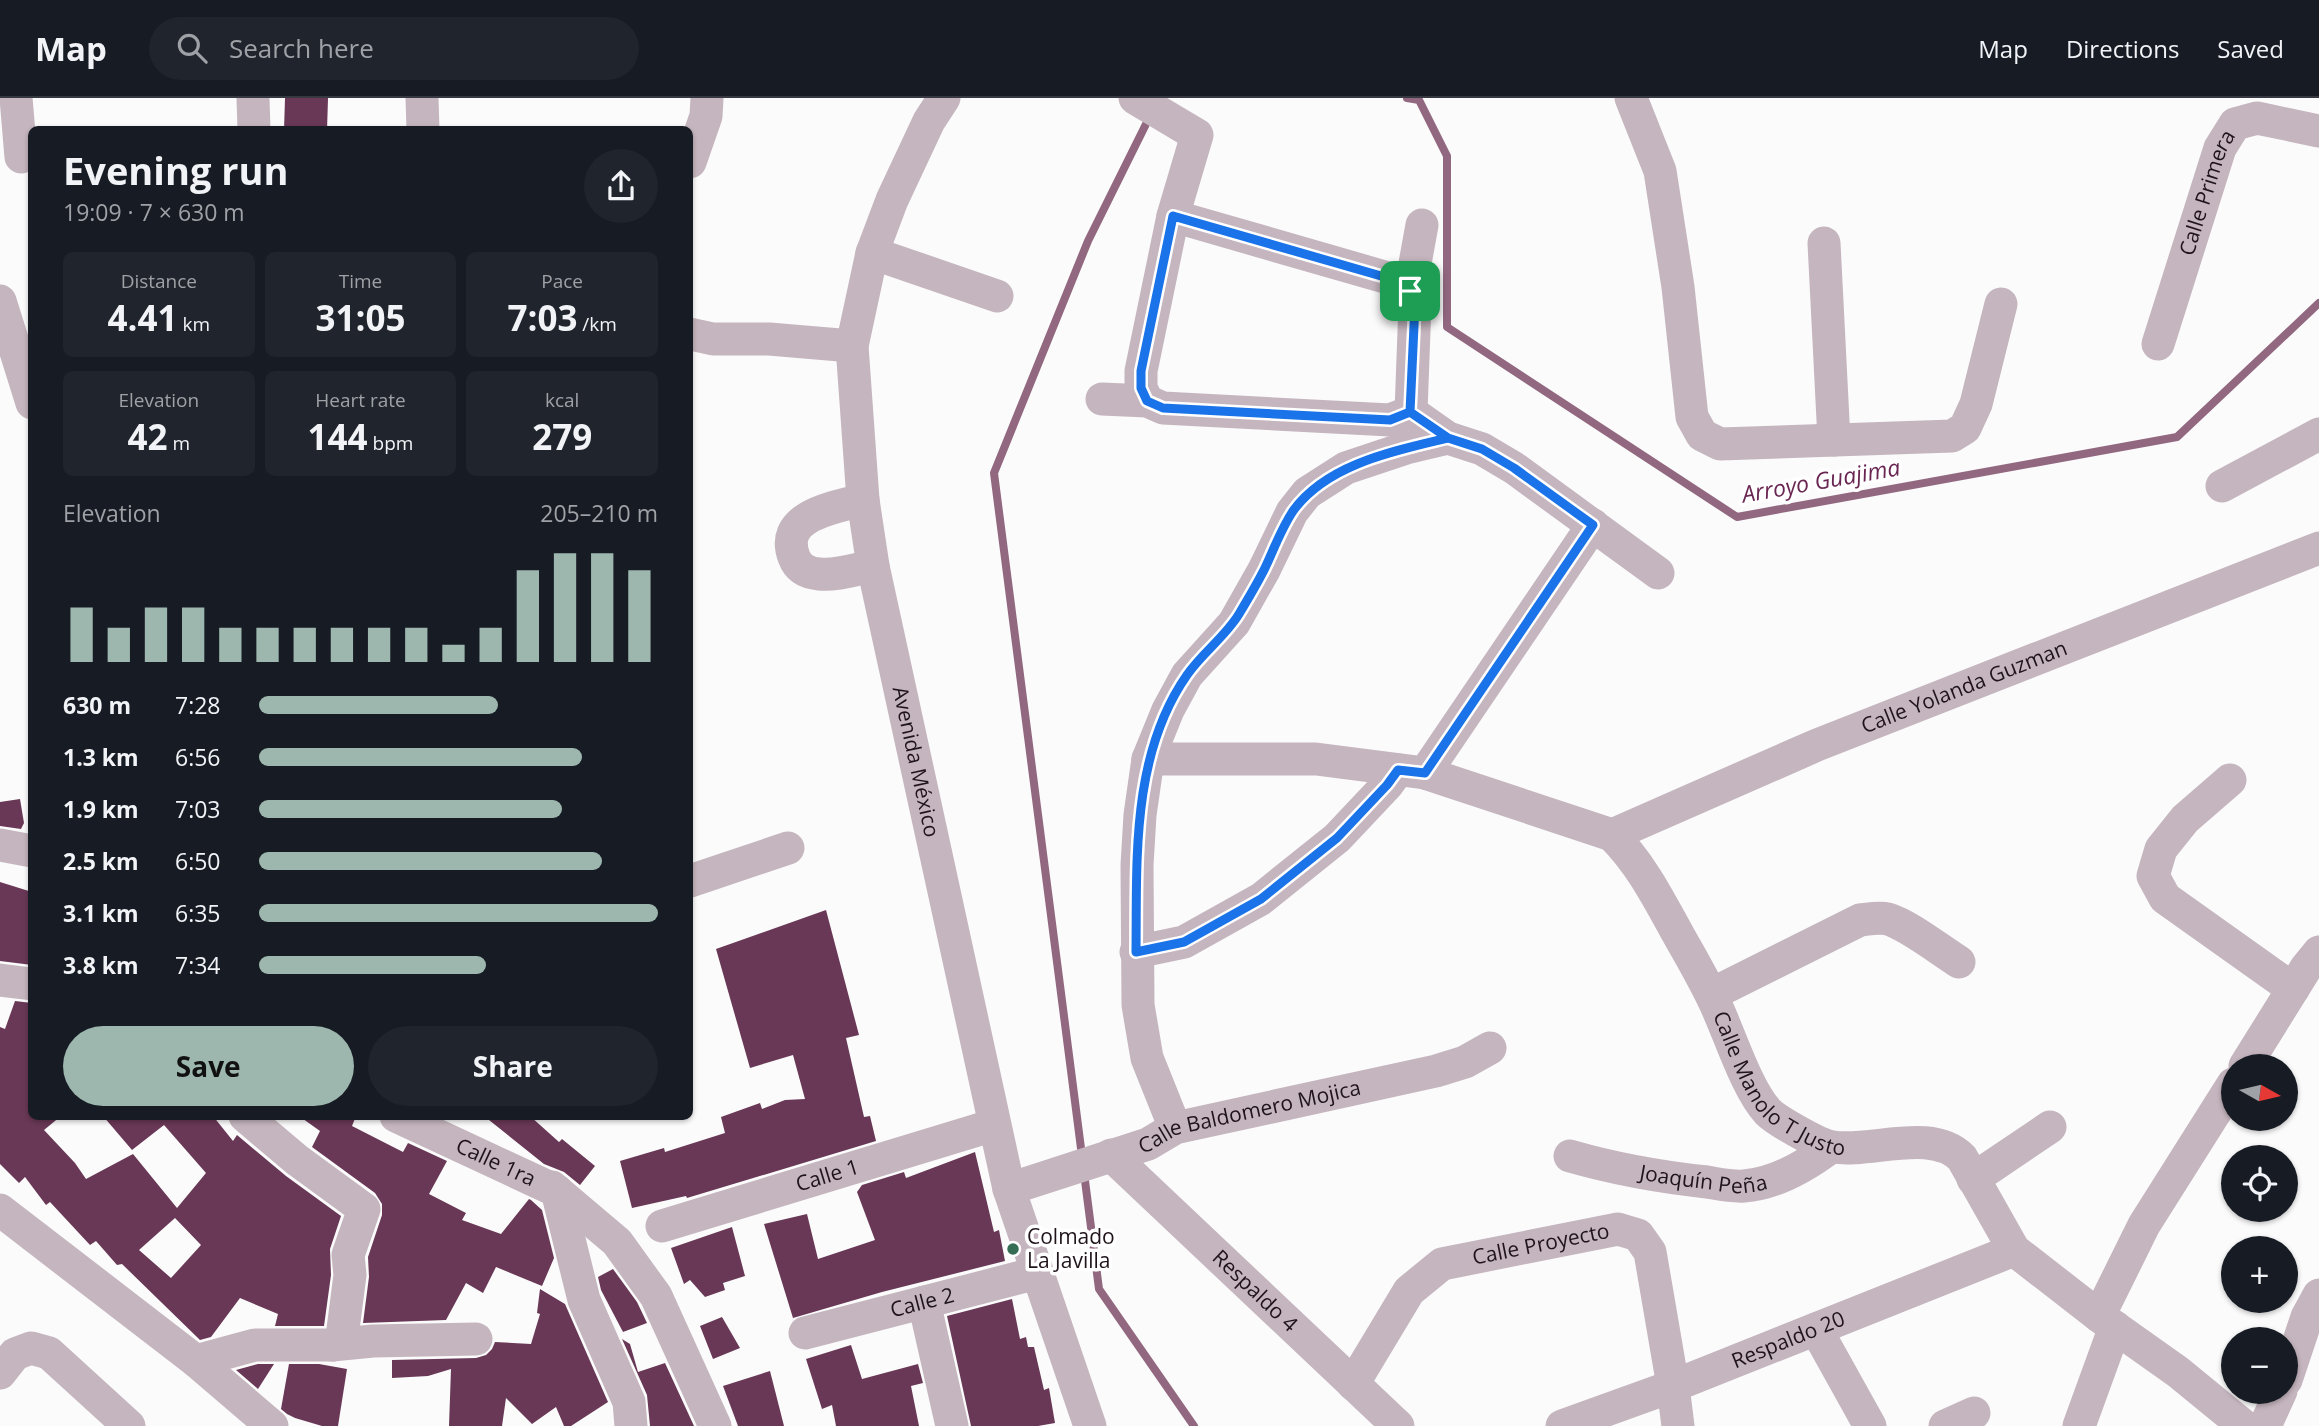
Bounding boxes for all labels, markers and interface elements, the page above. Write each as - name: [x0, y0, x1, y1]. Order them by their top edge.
- search box: [149, 17, 639, 80]
- text: Map: [35, 26, 107, 71]
- icon: search: [173, 29, 211, 67]
- text: Search here: [229, 30, 374, 66]
- text: Map: [1978, 32, 2028, 65]
- text: Directions: [2066, 32, 2179, 65]
- text: Saved: [2217, 32, 2284, 65]
- street label: Calle Primera: [2172, 124, 2241, 259]
- text: Evening run: [63, 144, 288, 196]
- button: share: [584, 149, 658, 223]
- text: 19:09 · 7 × 630 m: [63, 196, 245, 228]
- pin: [1380, 261, 1440, 321]
- text: Distance: [121, 268, 197, 294]
- text: Time: [339, 268, 382, 294]
- text: Pace: [541, 268, 583, 294]
- icon: arrive: [1391, 272, 1429, 310]
- text: 4.41: [108, 294, 178, 341]
- text: 31:05: [315, 294, 406, 341]
- text: 7:03: [507, 294, 577, 341]
- text: km: [178, 311, 210, 337]
- text: /km: [577, 311, 617, 337]
- text: Elevation: [118, 387, 199, 413]
- text: Heart rate: [315, 387, 406, 413]
- text: kcal: [545, 387, 579, 413]
- text: 42: [128, 413, 168, 460]
- text: 144: [308, 413, 368, 460]
- text: 279: [532, 413, 592, 460]
- text: m: [168, 430, 190, 456]
- text: bpm: [368, 430, 413, 456]
- water label: Arroyo Guajima: [1737, 450, 1902, 510]
- text: Elevation: [63, 497, 161, 529]
- text: 205–210 m: [540, 497, 658, 529]
- street label: Calle Yolanda Guzman: [1857, 633, 2071, 739]
- street label: Avenida México: [887, 684, 947, 840]
- text: 630 m: [63, 689, 131, 721]
- text: 7:28: [175, 689, 221, 721]
- text: 1.3 km: [63, 741, 139, 773]
- text: 6:56: [175, 741, 221, 773]
- text: 1.9 km: [63, 793, 139, 825]
- text: 7:03: [175, 793, 221, 825]
- text: 2.5 km: [63, 845, 139, 877]
- text: 6:50: [175, 845, 221, 877]
- text: 3.1 km: [63, 897, 139, 929]
- text: 6:35: [175, 897, 221, 929]
- text: 3.8 km: [63, 949, 139, 981]
- text: 7:34: [175, 949, 221, 981]
- street label: Calle Manolo T Justo: [1707, 1006, 1846, 1161]
- button: Save: [63, 1026, 354, 1106]
- button: Share: [368, 1026, 658, 1106]
- north arrow: [2221, 1054, 2298, 1130]
- map controls: [2221, 1054, 2298, 1404]
- street label: Calle Baldomero Mojica: [1134, 1073, 1363, 1159]
- street label: Calle 1ra: [452, 1131, 541, 1192]
- button: locate: [2221, 1145, 2298, 1222]
- street label: Calle 1: [792, 1152, 862, 1198]
- street label: Joaquín Peña: [1636, 1157, 1770, 1199]
- street label: Calle Proyecto: [1470, 1216, 1612, 1271]
- place label: Colmado La Javilla: [1027, 1222, 1115, 1274]
- button: +: [2221, 1236, 2298, 1313]
- marker: Colmado La Javilla: [1005, 1241, 1021, 1257]
- street label: Respaldo 4: [1207, 1243, 1304, 1337]
- street label: Calle 2: [887, 1280, 957, 1323]
- street label: Respaldo 20: [1727, 1304, 1849, 1374]
- button: −: [2221, 1327, 2298, 1404]

